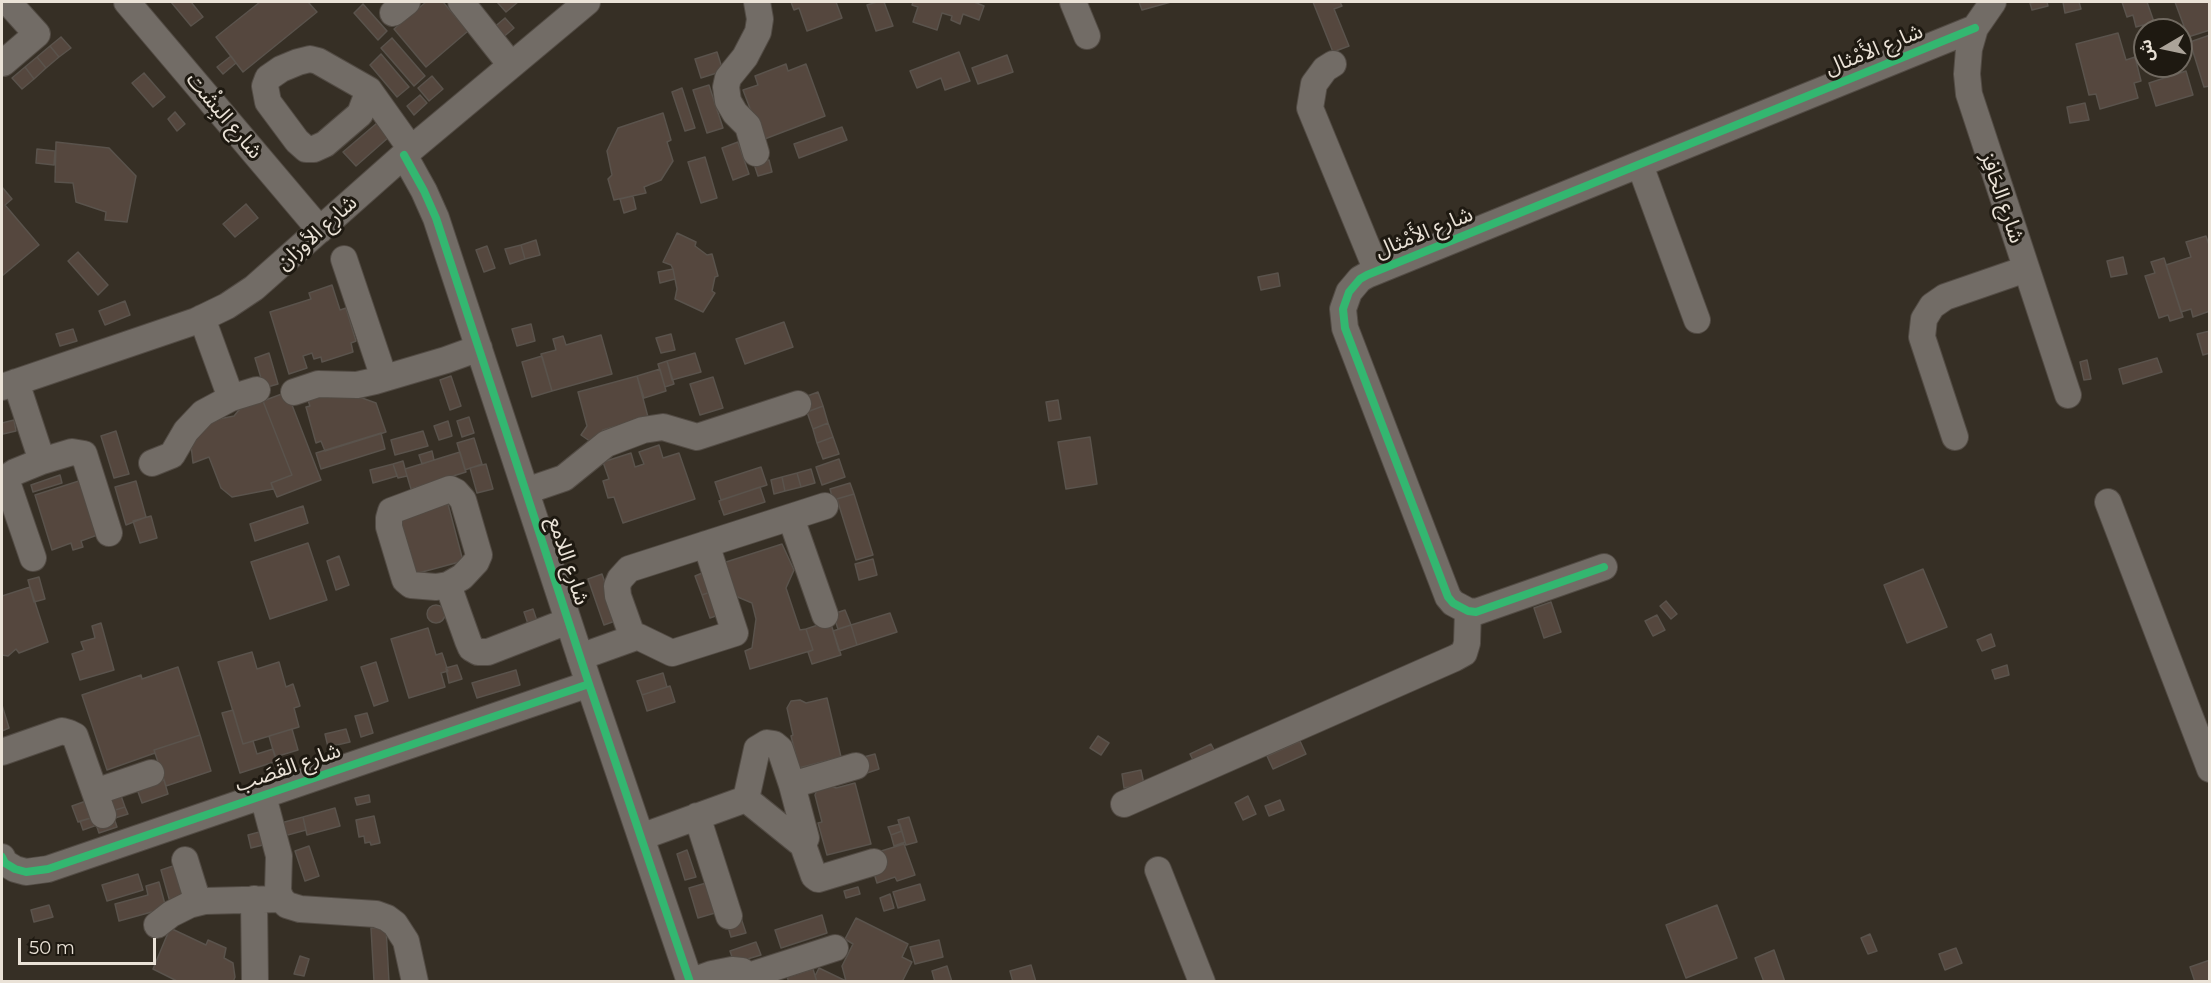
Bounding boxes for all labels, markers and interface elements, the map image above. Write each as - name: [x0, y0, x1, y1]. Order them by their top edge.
- north arrow: [2133, 18, 2193, 78]
- street label: شارع الأَمْثال: [1821, 19, 1927, 81]
- text: ش: [2136, 38, 2158, 63]
- street label: شارع البِشْت: [181, 68, 267, 164]
- street label: شارع الحَافِز: [1975, 149, 2029, 247]
- street label: شارع الأوزان: [272, 190, 362, 276]
- street label: شارع الأَمْثال: [1371, 202, 1477, 264]
- street label: شارع اللامع: [542, 514, 594, 608]
- street label: شارع القَصَب: [232, 738, 344, 798]
- scale bar: [21, 926, 159, 964]
- text: 50 m: [29, 937, 75, 959]

